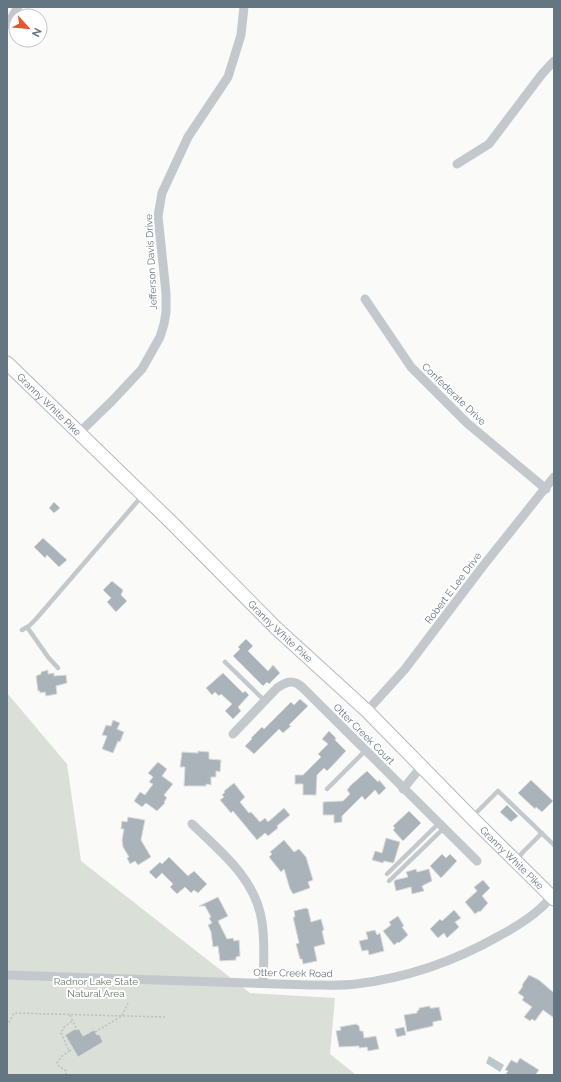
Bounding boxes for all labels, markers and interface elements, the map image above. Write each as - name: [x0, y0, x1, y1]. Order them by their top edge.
- north arrow: [8, 8, 48, 48]
- text: N: [29, 26, 44, 39]
- street label: Jefferson Davis Drive: [143, 214, 159, 310]
- street label: Confederate Drive: [420, 361, 488, 427]
- street label: Granny White Pike: [15, 371, 84, 438]
- street label: Robert E Lee Drive: [423, 550, 483, 626]
- street label: Granny White Pike: [246, 598, 315, 664]
- street label: Otter Creek Court: [331, 701, 397, 767]
- street label: Granny White Pike: [478, 824, 546, 891]
- street label: Otter Creek Road: [253, 967, 333, 979]
- park label: Radnor Lake State Natural Area: [54, 976, 138, 999]

